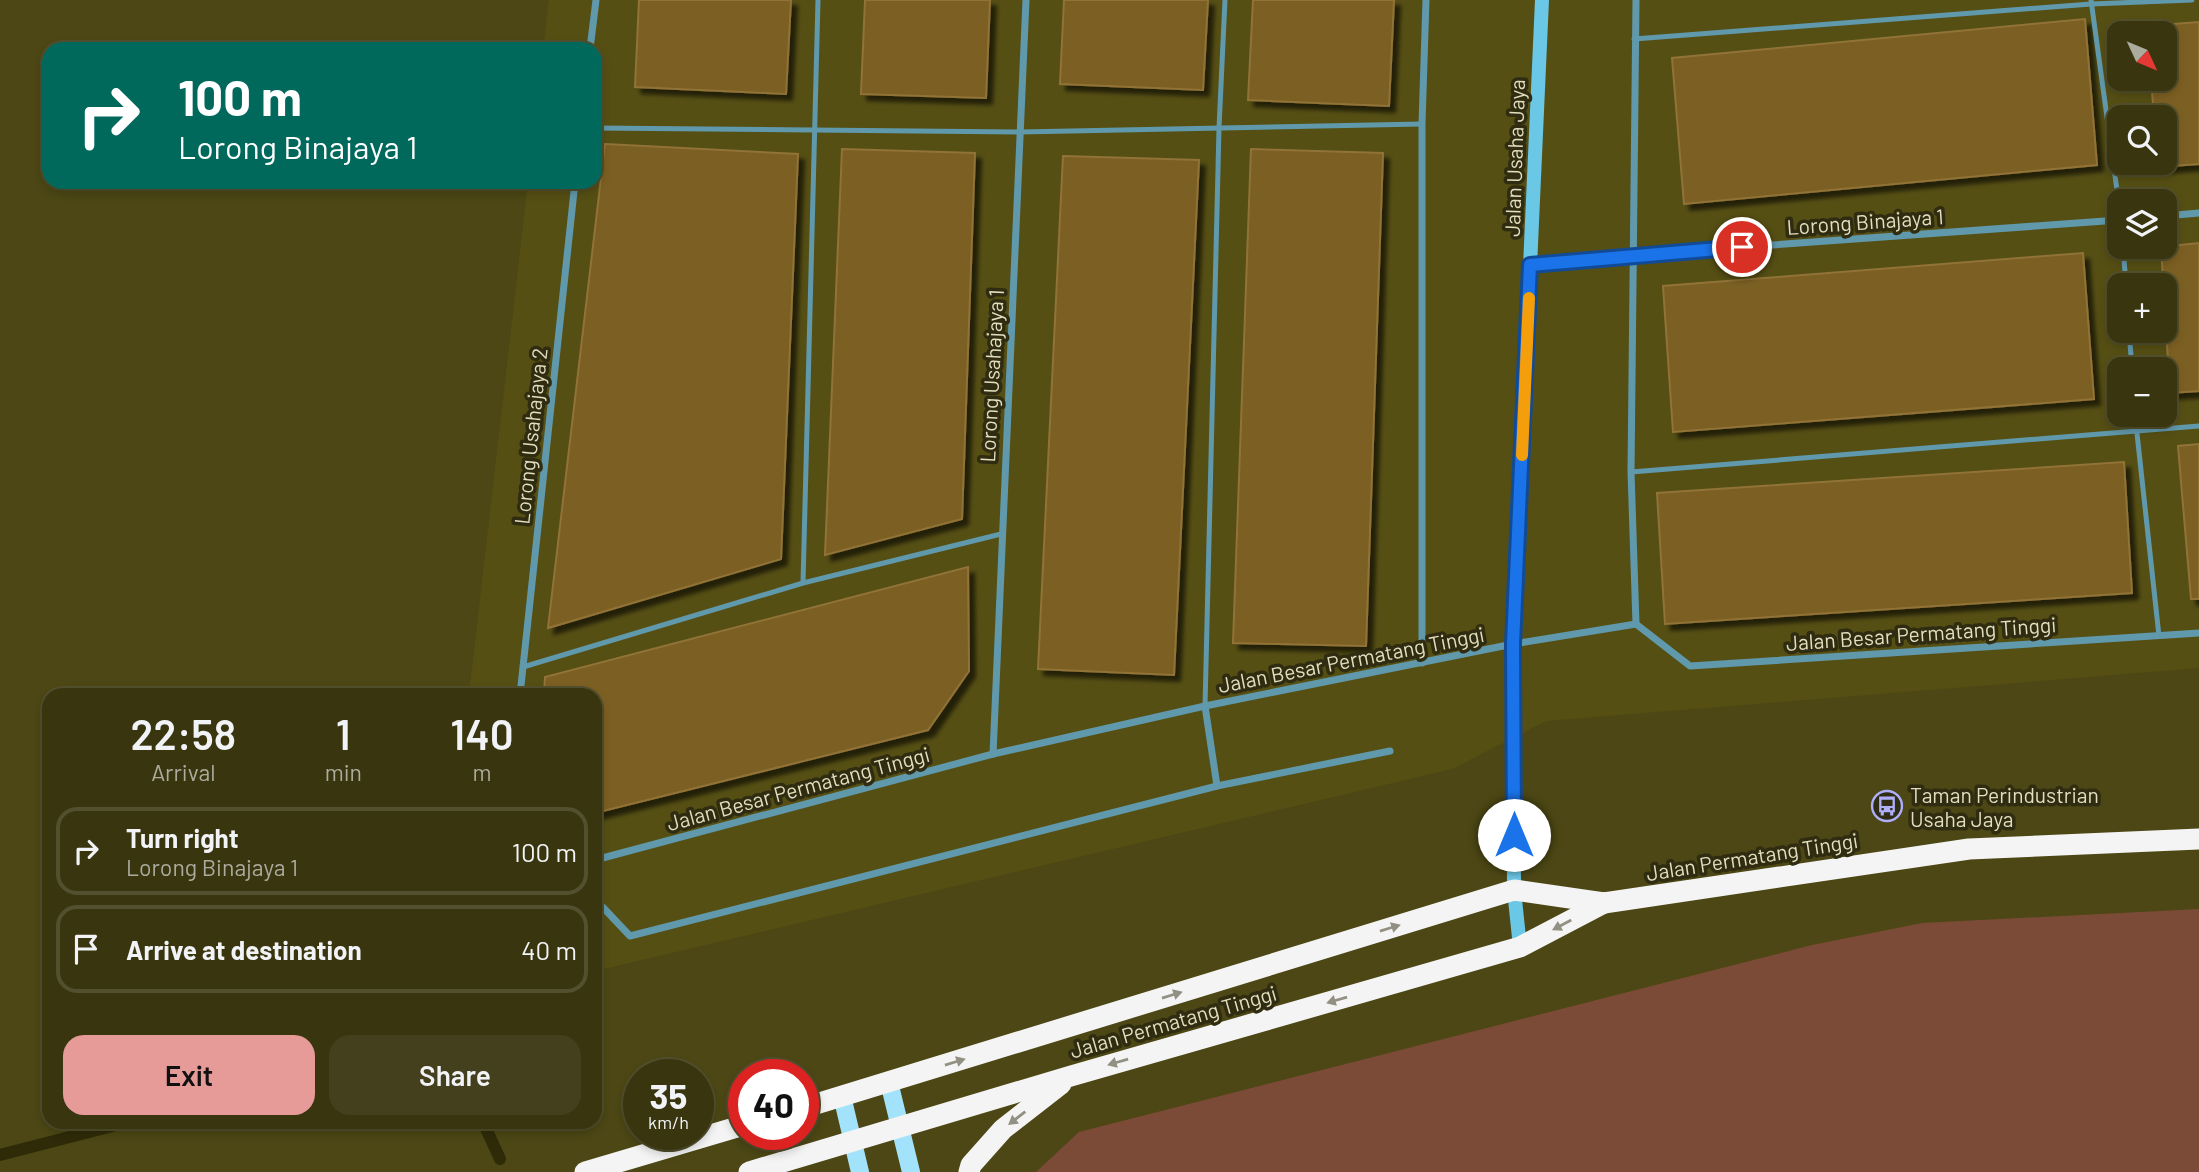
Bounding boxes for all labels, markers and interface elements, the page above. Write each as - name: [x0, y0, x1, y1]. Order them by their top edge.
- north arrow: [2107, 21, 2177, 91]
- map controls: [2107, 21, 2177, 427]
- text: 100 m: [178, 67, 302, 126]
- icon: right: [63, 70, 154, 161]
- street label: Jalan Usaha Jaya: [1499, 79, 1529, 237]
- button: search: [2107, 105, 2177, 175]
- text: Lorong Binajaya 1: [178, 127, 418, 165]
- button: layers: [2107, 189, 2177, 259]
- street label: Lorong Binajaya 1: [1786, 203, 1944, 239]
- pin: [1712, 217, 1772, 277]
- icon: arrive: [1723, 228, 1761, 266]
- button: +: [2107, 273, 2177, 343]
- street label: Lorong Usahajaya 1: [974, 289, 1008, 463]
- street label: Lorong Usahajaya 2: [508, 347, 552, 525]
- button: −: [2107, 357, 2177, 427]
- street label: Jalan Besar Permatang Tinggi: [1785, 611, 2057, 655]
- street label: Jalan Besar Permatang Tinggi: [1216, 621, 1486, 697]
- text: 22:58: [130, 708, 236, 758]
- text: 1: [336, 708, 351, 758]
- text: 140: [450, 708, 514, 758]
- street label: Jalan Besar Permatang Tinggi: [664, 741, 932, 835]
- text: Arrival: [151, 758, 215, 786]
- text: min: [325, 758, 362, 786]
- text: m: [472, 758, 491, 786]
- place label: Taman Perindustrian Usaha Jaya: [1910, 782, 2099, 831]
- bus stop icon: Taman Perindustrian Usaha Jaya: [1870, 789, 1904, 823]
- position arrow: [1477, 798, 1551, 872]
- text: Turn right: [126, 822, 239, 853]
- street label: Jalan Permatang Tinggi: [1644, 827, 1860, 885]
- icon: right: [67, 832, 105, 870]
- text: 100 m: [512, 836, 577, 867]
- text: Lorong Binajaya 1: [126, 853, 298, 881]
- one-way arrow: [1553, 919, 1572, 931]
- one-way arrow: [1379, 922, 1400, 933]
- icon: arrive: [67, 930, 105, 968]
- text: Arrive at destination: [126, 934, 362, 965]
- text: 40 m: [521, 934, 577, 965]
- street label: Jalan Permatang Tinggi: [1067, 979, 1279, 1063]
- one-way arrow: [1162, 989, 1183, 999]
- one-way arrow: [1326, 995, 1347, 1005]
- button: Exit: [63, 1035, 315, 1115]
- button: Share: [329, 1035, 581, 1115]
- one-way arrow: [944, 1056, 965, 1066]
- one-way arrow: [1108, 1058, 1129, 1068]
- speed limit sign: 40: [728, 1059, 819, 1150]
- text: 35: [650, 1074, 687, 1116]
- text: km/h: [648, 1111, 689, 1133]
- one-way arrow: [1008, 1111, 1026, 1125]

